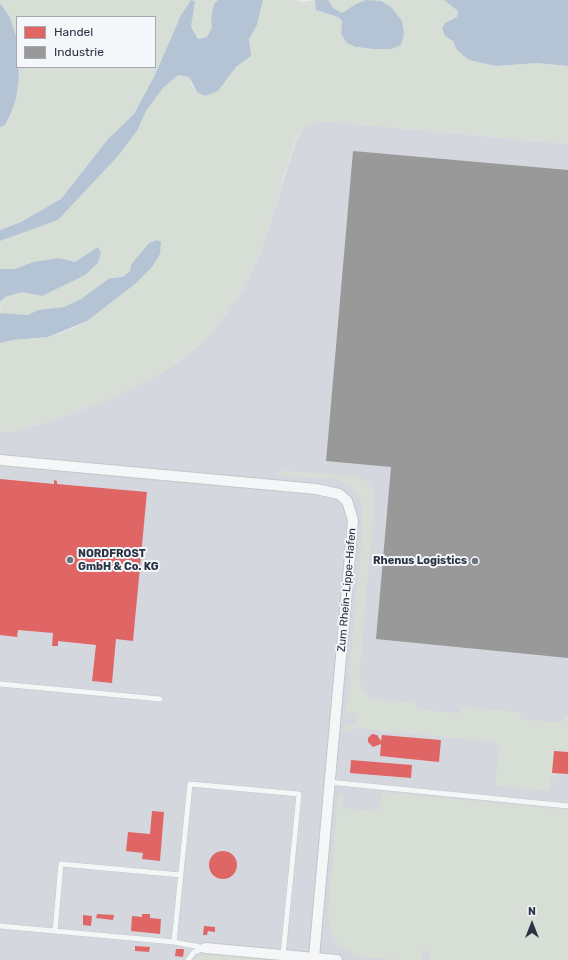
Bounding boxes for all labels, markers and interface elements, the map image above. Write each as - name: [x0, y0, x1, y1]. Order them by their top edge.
- legend: [16, 16, 156, 68]
- text: Handel: [54, 25, 93, 39]
- text: Industrie: [54, 45, 104, 59]
- street label: Zum Rhein-Lippe-Hafen: [335, 527, 359, 653]
- place label: NORDFROST GmbH & Co. KG: [78, 547, 159, 573]
- place label: Rhenus Logistics: [373, 554, 467, 568]
- marker: NORDFROST GmbH & Co. KG: [65, 555, 75, 565]
- marker: Rhenus Logistics: [470, 556, 480, 566]
- north arrow: [512, 904, 552, 944]
- text: N: [528, 905, 536, 918]

